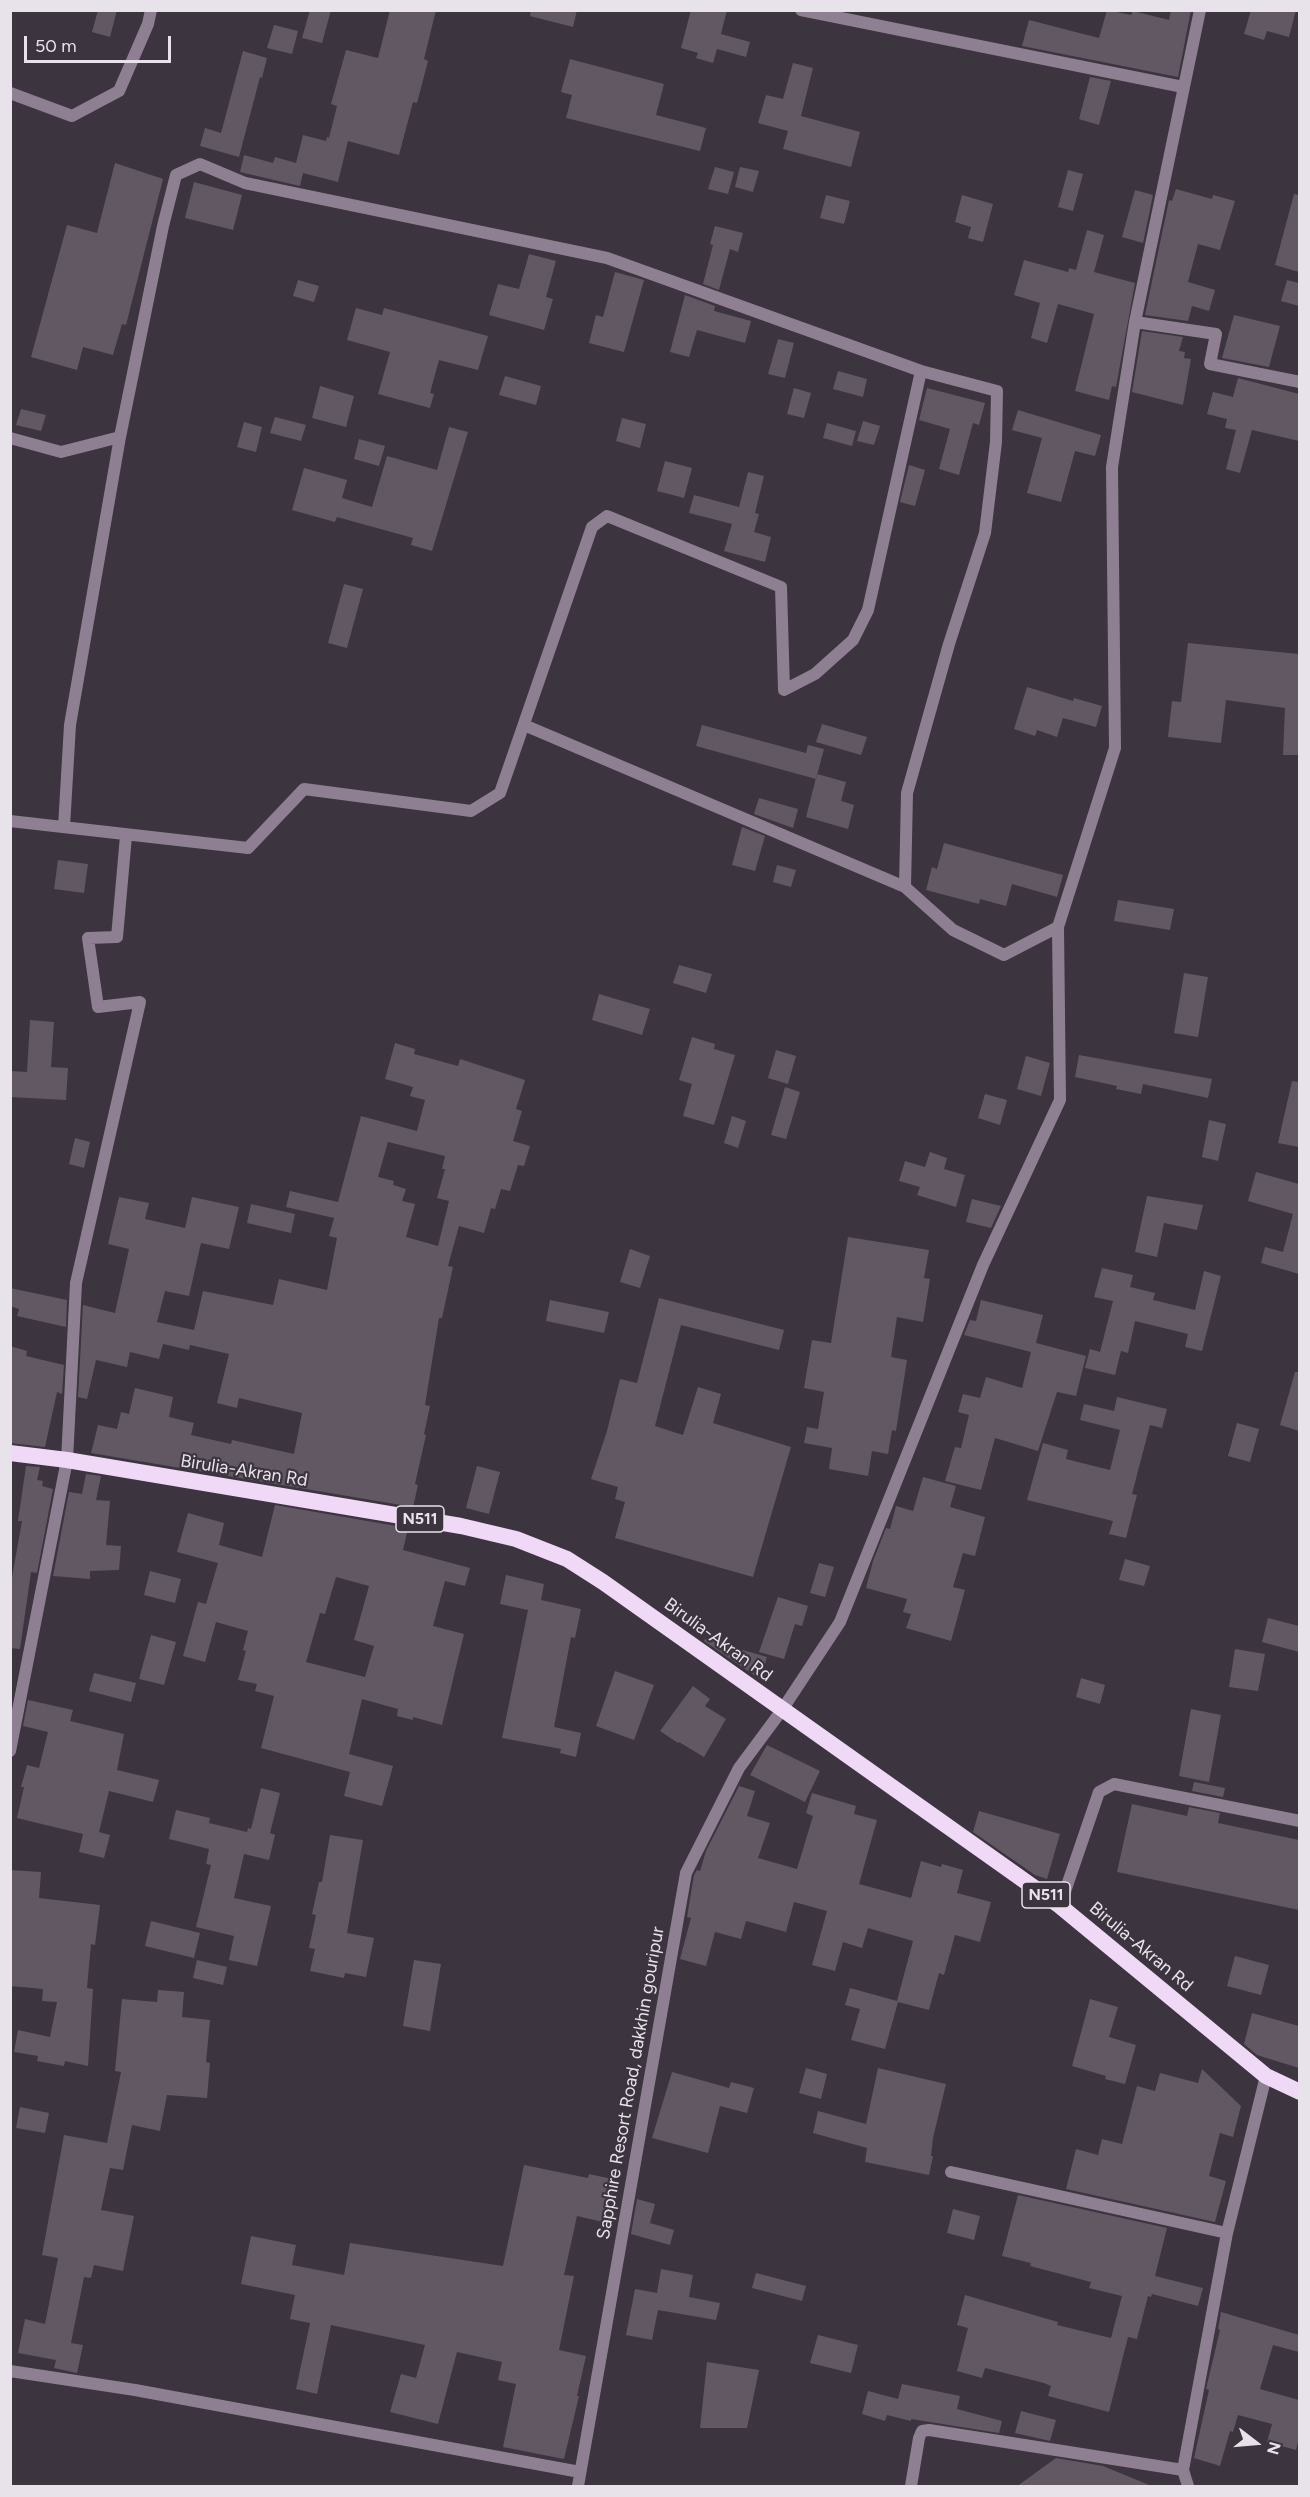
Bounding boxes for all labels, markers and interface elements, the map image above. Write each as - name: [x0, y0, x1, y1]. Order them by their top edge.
- scale bar: [27, 24, 174, 62]
- text: 50 m: [35, 35, 77, 57]
- street label: Birulia-Akran Rd: [179, 1450, 309, 1492]
- road number: N511: [396, 1506, 444, 1532]
- street label: Birulia-Akran Rd: [660, 1593, 776, 1687]
- road number: N511: [1022, 1882, 1070, 1908]
- street label: Birulia-Akran Rd: [1085, 1897, 1197, 1997]
- street label: Sapphire Resort Road, dakkhin gouripur: [593, 1925, 669, 2241]
- north arrow: [1226, 2413, 1286, 2473]
- text: N: [1263, 2440, 1285, 2457]

